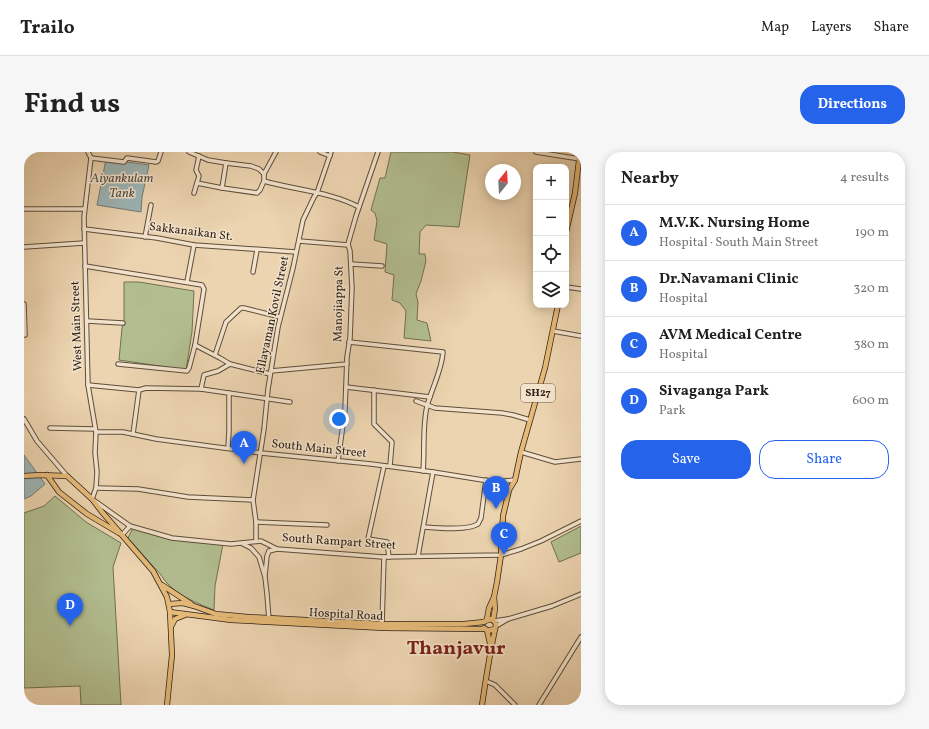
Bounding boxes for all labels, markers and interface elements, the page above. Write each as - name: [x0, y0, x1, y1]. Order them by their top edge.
- text: Trailo: [20, 15, 75, 41]
- text: Map: [761, 18, 789, 37]
- text: Layers: [811, 18, 851, 37]
- text: Share: [873, 18, 909, 37]
- text: Find us: [24, 85, 120, 124]
- button: Directions: [800, 85, 905, 124]
- north arrow: [485, 164, 521, 200]
- map controls: [533, 164, 569, 308]
- button: +: [533, 164, 569, 200]
- text: Nearby: [621, 167, 679, 190]
- text: 4 results: [840, 169, 889, 187]
- water label: Aiyankulam Tank: [90, 170, 153, 203]
- button: −: [533, 200, 569, 236]
- text: M.V.K. Nursing Home: [659, 213, 810, 234]
- street label: Sakkanaikan St.: [148, 219, 234, 245]
- text: A: [629, 224, 639, 242]
- text: 190 m: [855, 224, 889, 242]
- text: Hospital · South Main Street: [659, 234, 819, 252]
- button: locate: [533, 236, 569, 272]
- street label: Ellayaman Kovil Street: [253, 255, 293, 375]
- street label: Manojiappa St: [330, 266, 348, 342]
- text: Dr.Navamani Clinic: [659, 269, 799, 290]
- button: layers: [533, 272, 569, 308]
- text: B: [630, 280, 638, 298]
- text: 320 m: [854, 280, 889, 298]
- street label: West Main Street: [67, 281, 87, 371]
- text: Hospital: [659, 290, 708, 308]
- text: AVM Medical Centre: [659, 325, 802, 346]
- text: C: [630, 336, 638, 354]
- text: 380 m: [854, 336, 889, 354]
- text: Hospital: [659, 346, 708, 364]
- text: Sivaganga Park: [659, 381, 769, 402]
- road number: SH27: [521, 384, 555, 402]
- text: D: [629, 392, 639, 410]
- text: 600 m: [852, 392, 889, 410]
- text: Park: [659, 402, 686, 420]
- your location: [329, 409, 349, 429]
- pin: A: [231, 431, 257, 464]
- street label: South Main Street: [271, 436, 367, 462]
- button: Save: [621, 440, 751, 479]
- button: Share: [759, 440, 889, 479]
- pin: B: [483, 476, 509, 509]
- pin: C: [491, 522, 517, 555]
- street label: South Rampart Street: [281, 530, 397, 554]
- pin: D: [57, 593, 83, 626]
- street label: Hospital Road: [308, 605, 384, 625]
- district label: Thanjavur: [406, 635, 506, 663]

